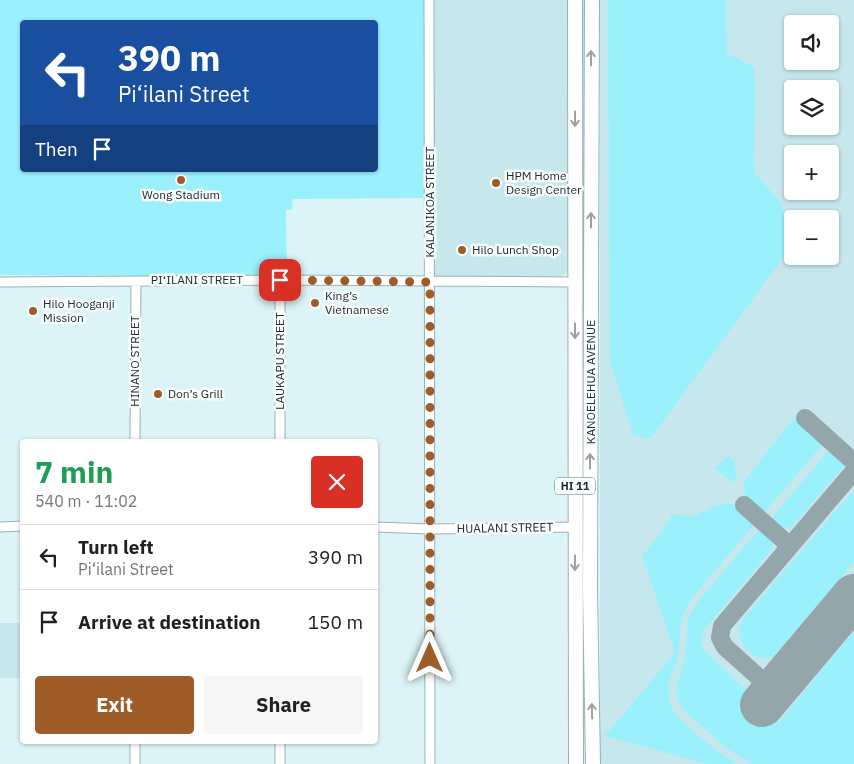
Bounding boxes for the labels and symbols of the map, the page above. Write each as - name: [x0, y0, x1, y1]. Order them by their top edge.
- one-way arrow: [587, 50, 596, 66]
- one-way arrow: [570, 110, 580, 126]
- street label: KALANIKOA STREET: [422, 146, 437, 257]
- place label: HPM Home Design Center: [506, 168, 582, 197]
- marker: Wong Stadium: [175, 174, 187, 186]
- marker: HPM Home Design Center: [490, 177, 502, 189]
- place label: Wong Stadium: [142, 187, 220, 202]
- one-way arrow: [586, 212, 596, 228]
- place label: Hilo Lunch Shop: [472, 242, 559, 257]
- marker: Hilo Lunch Shop: [456, 244, 468, 256]
- pin: [259, 259, 301, 301]
- street label: PI‘ILANI STREET: [151, 272, 243, 287]
- place label: King’s Vietnamese: [325, 288, 389, 317]
- place label: Hilo Hooganji Mission: [43, 296, 115, 325]
- marker: King’s Vietnamese: [309, 297, 321, 309]
- marker: Hilo Hooganji Mission: [27, 305, 39, 317]
- street label: LAUKAPU STREET: [272, 312, 287, 410]
- street label: HINANO STREET: [127, 315, 142, 407]
- street label: KANOELEHUA AVENUE: [583, 320, 598, 444]
- one-way arrow: [570, 322, 580, 338]
- place label: Don’s Grill: [168, 386, 223, 401]
- marker: Don’s Grill: [152, 388, 164, 400]
- one-way arrow: [585, 453, 595, 470]
- road number: HI 11: [555, 478, 595, 494]
- street label: HUALANI STREET: [457, 519, 553, 536]
- one-way arrow: [570, 554, 580, 571]
- position arrow: [403, 631, 455, 683]
- one-way arrow: [587, 703, 597, 719]

